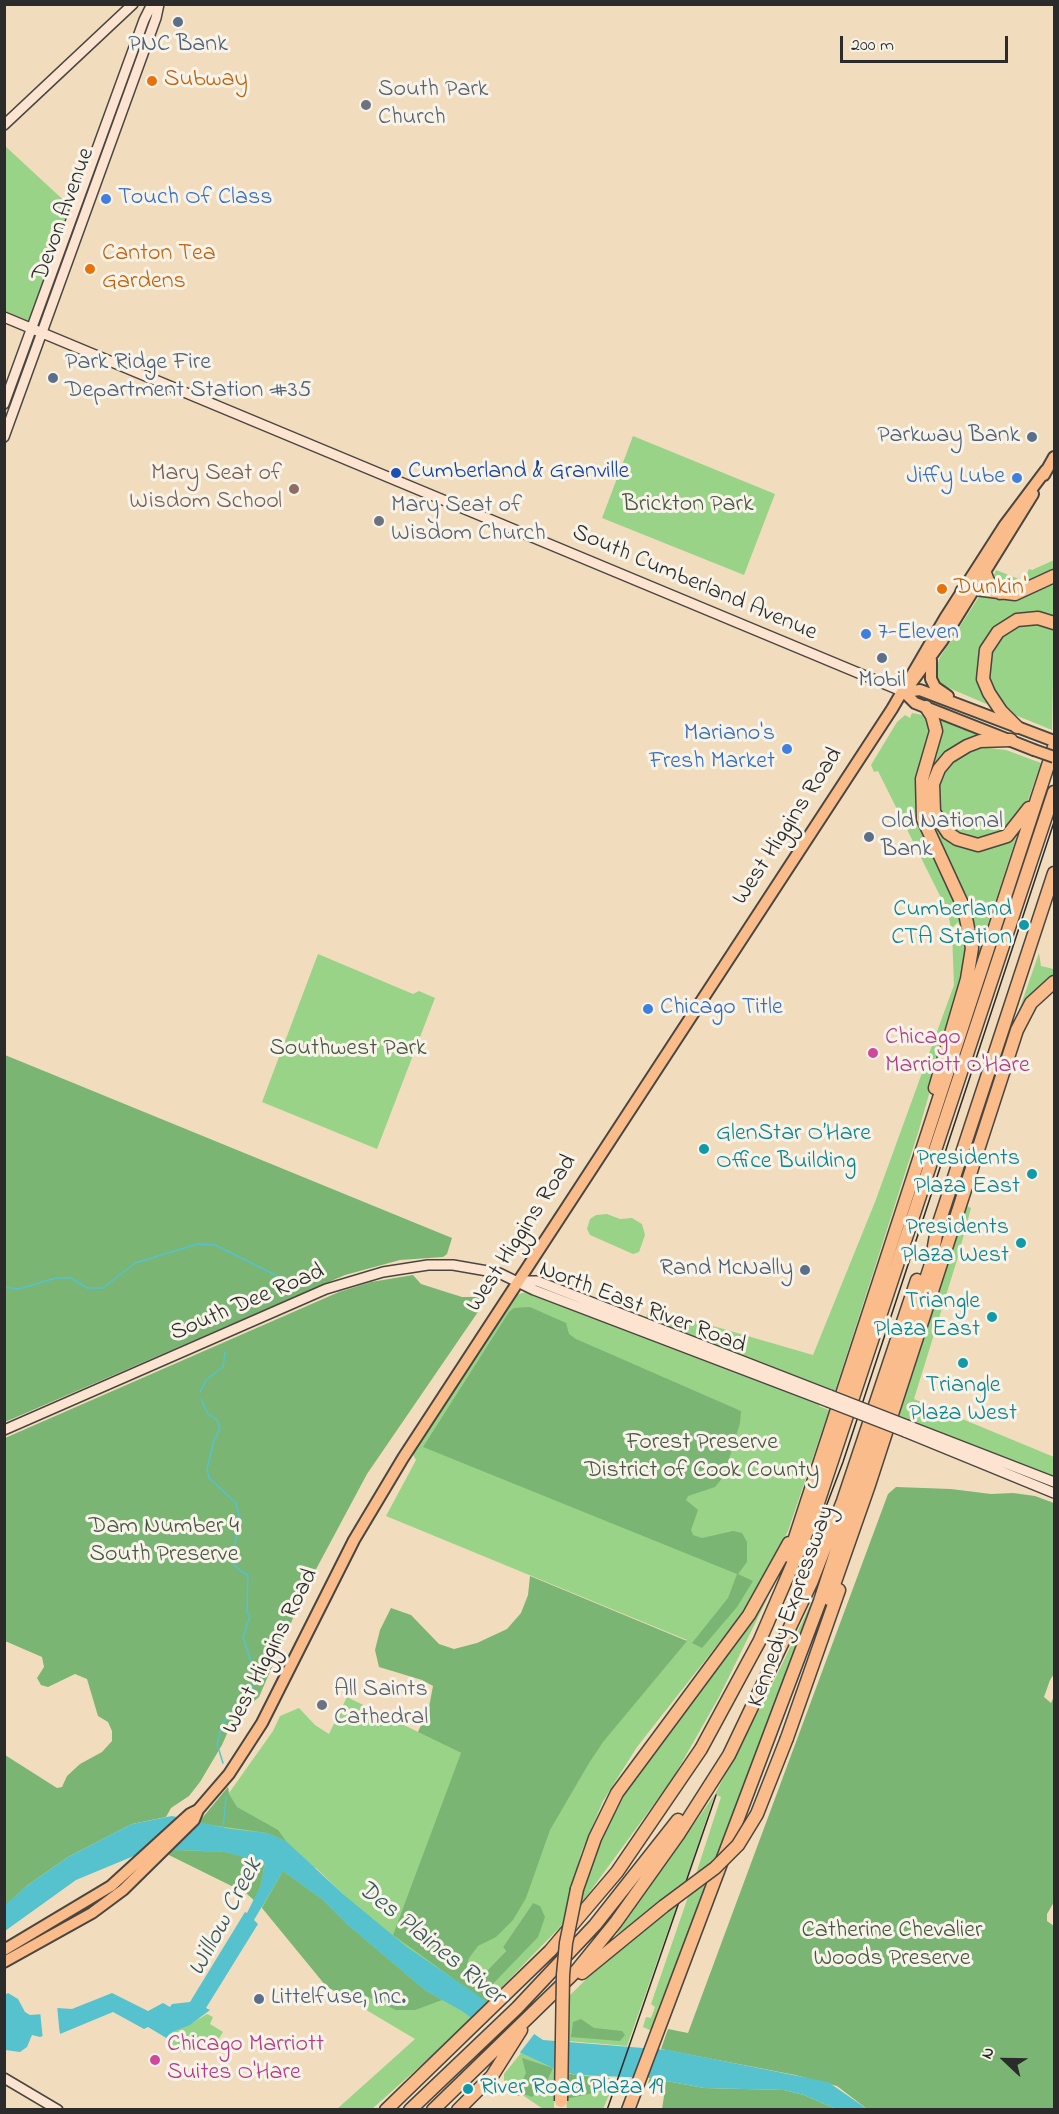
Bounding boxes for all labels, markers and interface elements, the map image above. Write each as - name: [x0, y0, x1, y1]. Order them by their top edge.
- marker: PNC Bank: [171, 15, 185, 29]
- scale bar: [843, 24, 1011, 62]
- place label: PNC Bank: [128, 32, 228, 60]
- text: 200 m: [851, 33, 894, 59]
- place label: Subway: [164, 67, 248, 95]
- marker: Subway: [145, 74, 159, 88]
- place label: South Park Church: [378, 77, 488, 133]
- marker: South Park Church: [359, 98, 373, 112]
- street label: Devon Avenue: [28, 144, 102, 286]
- place label: Touch Of Class: [118, 185, 272, 213]
- marker: Touch Of Class: [99, 192, 113, 206]
- place label: Canton Tea Gardens: [102, 241, 216, 297]
- marker: Canton Tea Gardens: [83, 262, 97, 276]
- place label: Park Ridge Fire Department Station #35: [65, 350, 311, 406]
- marker: Park Ridge Fire Department Station #35: [46, 371, 60, 385]
- place label: Parkway Bank: [877, 423, 1020, 451]
- marker: Parkway Bank: [1025, 430, 1039, 444]
- place label: Cumberland & Granville: [408, 459, 629, 487]
- place label: Mary Seat of Wisdom School: [129, 461, 282, 517]
- place label: Jiffy Lube: [906, 464, 1005, 492]
- marker: Cumberland & Granville: [389, 466, 403, 480]
- marker: Jiffy Lube: [1010, 471, 1024, 485]
- marker: Mary Seat of Wisdom School: [287, 482, 301, 496]
- park label: Brickton Park: [623, 492, 753, 520]
- place label: Mary Seat of Wisdom Church: [391, 493, 546, 549]
- marker: Mary Seat of Wisdom Church: [372, 514, 386, 528]
- street label: South Cumberland Avenue: [567, 519, 821, 649]
- place label: Dunkin': [954, 575, 1026, 603]
- marker: Dunkin': [935, 582, 949, 596]
- place label: 7-Eleven: [878, 620, 959, 648]
- marker: 7-Eleven: [859, 627, 873, 641]
- marker: Mobil: [875, 651, 889, 665]
- place label: Mobil: [858, 668, 906, 696]
- place label: Mariano's Fresh Market: [649, 721, 775, 777]
- marker: Mariano's Fresh Market: [780, 742, 794, 756]
- street label: West Higgins Road: [727, 743, 851, 911]
- place label: Old National Bank: [881, 809, 1003, 865]
- marker: Old National Bank: [862, 830, 876, 844]
- place label: Cumberland CTA Station: [891, 897, 1012, 953]
- marker: Cumberland CTA Station: [1017, 918, 1031, 932]
- place label: Chicago Title: [660, 995, 783, 1023]
- marker: Chicago Title: [641, 1002, 655, 1016]
- place label: Chicago Marriott O'Hare: [885, 1025, 1030, 1081]
- park label: Southwest Park: [269, 1036, 427, 1064]
- marker: Chicago Marriott O'Hare: [866, 1046, 880, 1060]
- place label: GlenStar O’Hare Office Building: [716, 1121, 871, 1177]
- marker: GlenStar O’Hare Office Building: [697, 1142, 711, 1156]
- place label: Presidents Plaza East: [914, 1146, 1020, 1202]
- street label: West Higgins Road: [461, 1150, 585, 1318]
- marker: Presidents Plaza East: [1025, 1167, 1039, 1181]
- place label: Presidents Plaza West: [901, 1215, 1009, 1271]
- marker: Presidents Plaza West: [1014, 1236, 1028, 1250]
- street label: North East River Road: [534, 1256, 750, 1362]
- place label: Rand McNally: [660, 1256, 793, 1284]
- street label: South Dee Road: [167, 1259, 329, 1349]
- marker: Rand McNally: [798, 1263, 812, 1277]
- place label: Triangle Plaza East: [874, 1289, 980, 1345]
- marker: Triangle Plaza East: [985, 1310, 999, 1324]
- marker: Triangle Plaza West: [956, 1356, 970, 1370]
- place label: Triangle Plaza West: [909, 1373, 1017, 1429]
- park label: Forest Preserve District of Cook County: [585, 1430, 819, 1486]
- street label: Kennedy Expressway: [743, 1502, 843, 1712]
- park label: Dam Number 4 South Preserve: [89, 1514, 239, 1570]
- street label: West Higgins Road: [218, 1564, 326, 1740]
- place label: All Saints Cathedral: [334, 1677, 428, 1733]
- marker: All Saints Cathedral: [315, 1698, 329, 1712]
- water label: Willow Creek: [183, 1854, 271, 1982]
- water label: Des Plaines River: [350, 1875, 510, 2013]
- park label: Catherine Chevalier Woods Preserve: [802, 1918, 982, 1974]
- place label: Littelfuse, Inc.: [271, 1985, 406, 2013]
- marker: Littelfuse, Inc.: [252, 1992, 266, 2006]
- north arrow: [975, 2030, 1035, 2090]
- place label: Chicago Marriott Suites O'Hare: [167, 2032, 324, 2088]
- text: N: [975, 2044, 1001, 2063]
- marker: Chicago Marriott Suites O'Hare: [148, 2053, 162, 2067]
- place label: River Road Plaza 19: [480, 2075, 663, 2103]
- marker: River Road Plaza 19: [461, 2082, 475, 2096]

